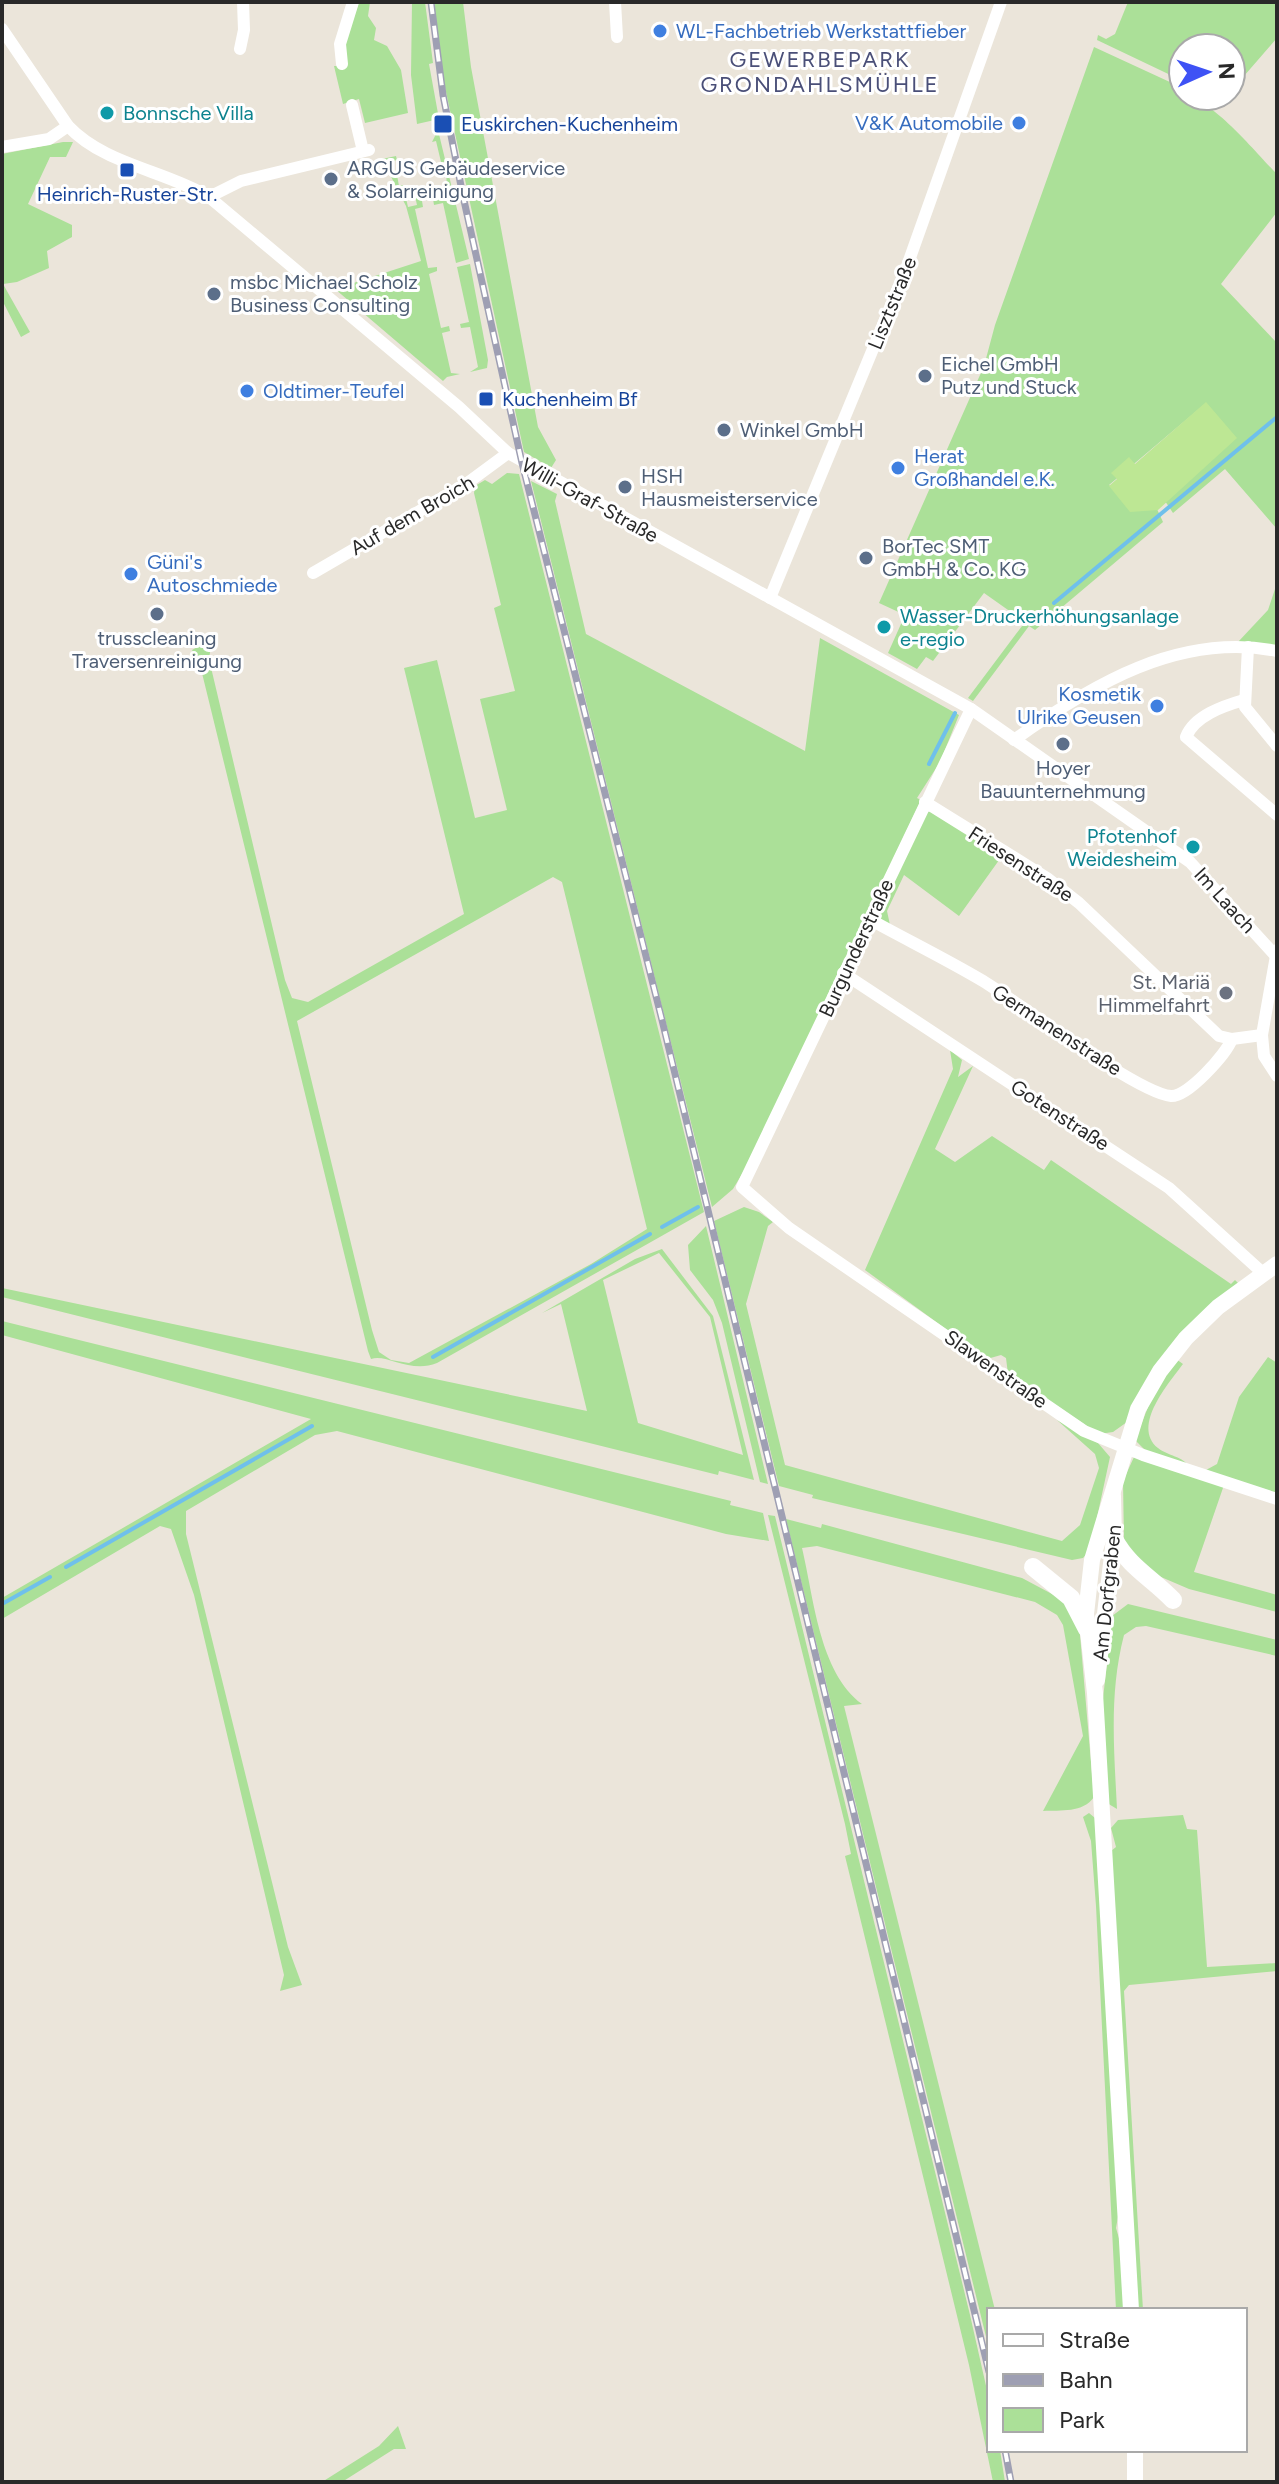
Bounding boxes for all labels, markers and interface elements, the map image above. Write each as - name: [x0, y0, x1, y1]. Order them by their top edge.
- place label: WL-Fachbetrieb Werkstattfieber: [676, 19, 967, 43]
- marker: WL-Fachbetrieb Werkstattfieber: [651, 22, 669, 40]
- north arrow: [1167, 32, 1247, 112]
- district label: GEWERBEPARK GRONDAHLSMÜHLE: [700, 46, 940, 98]
- text: N: [1213, 62, 1240, 80]
- place label: Bonnsche Villa: [123, 101, 254, 125]
- marker: Bonnsche Villa: [98, 104, 116, 122]
- place label: V&K Automobile: [855, 111, 1003, 135]
- place label: Euskirchen-Kuchenheim: [461, 112, 678, 136]
- marker: Euskirchen-Kuchenheim: [432, 113, 454, 135]
- marker: V&K Automobile: [1010, 114, 1028, 132]
- place label: ARGUS Gebäudeservice & Solarreinigung: [347, 156, 565, 203]
- marker: Heinrich-Ruster-Str.: [118, 161, 136, 179]
- marker: ARGUS Gebäudeservice & Solarreinigung: [322, 170, 340, 188]
- place label: Heinrich-Ruster-Str.: [37, 182, 217, 206]
- street label: Lisztstraße: [863, 253, 921, 353]
- place label: msbc Michael Scholz Business Consulting: [230, 270, 418, 317]
- marker: msbc Michael Scholz Business Consulting: [205, 285, 223, 303]
- place label: Eichel GmbH Putz und Stuck: [941, 352, 1077, 399]
- marker: Eichel GmbH Putz und Stuck: [916, 367, 934, 385]
- place label: Oldtimer-Teufel: [263, 379, 404, 403]
- marker: Oldtimer-Teufel: [238, 382, 256, 400]
- place label: Kuchenheim Bf: [502, 387, 638, 411]
- marker: Kuchenheim Bf: [477, 390, 495, 408]
- place label: Winkel GmbH: [740, 418, 864, 442]
- marker: Winkel GmbH: [715, 421, 733, 439]
- place label: Herat Großhandel e.K.: [914, 444, 1055, 491]
- street label: Willi-Graf-Straße: [517, 453, 663, 548]
- marker: Herat Großhandel e.K.: [889, 459, 907, 477]
- place label: HSH Hausmeisterservice: [641, 464, 818, 511]
- street label: Auf dem Broich: [346, 470, 478, 560]
- marker: HSH Hausmeisterservice: [616, 478, 634, 496]
- place label: BorTec SMT GmbH & Co. KG: [882, 534, 1026, 581]
- marker: BorTec SMT GmbH & Co. KG: [857, 549, 875, 567]
- place label: Güni's Autoschmiede: [147, 550, 277, 597]
- marker: Güni's Autoschmiede: [122, 565, 140, 583]
- place label: Wasser-Druckerhöhungsanlage e-regio: [900, 604, 1179, 651]
- marker: trusscleaning Traversenreinigung: [148, 605, 166, 623]
- marker: Wasser-Druckerhöhungsanlage e-regio: [875, 618, 893, 636]
- place label: trusscleaning Traversenreinigung: [72, 626, 242, 673]
- place label: Kosmetik Ulrike Geusen: [1017, 682, 1141, 729]
- marker: Kosmetik Ulrike Geusen: [1148, 697, 1166, 715]
- marker: Hoyer Bauunternehmung: [1054, 735, 1072, 753]
- place label: Hoyer Bauunternehmung: [980, 756, 1146, 803]
- street label: Friesenstraße: [964, 821, 1078, 907]
- place label: Pfotenhof Weidesheim: [1067, 824, 1178, 871]
- marker: Pfotenhof Weidesheim: [1184, 838, 1202, 856]
- street label: Im Laach: [1189, 862, 1261, 938]
- street label: Burgunderstraße: [814, 875, 899, 1021]
- place label: St. Mariä Himmelfahrt: [1098, 970, 1210, 1017]
- street label: Germanenstraße: [988, 979, 1126, 1081]
- marker: St. Mariä Himmelfahrt: [1217, 984, 1235, 1002]
- street label: Gotenstraße: [1006, 1074, 1114, 1156]
- street label: Slawenstraße: [940, 1325, 1052, 1413]
- street label: Am Dorfgraben: [1088, 1523, 1126, 1663]
- legend: [987, 2308, 1247, 2452]
- text: Straße: [1059, 2325, 1130, 2354]
- text: Bahn: [1059, 2365, 1113, 2394]
- text: Park: [1059, 2405, 1105, 2434]

